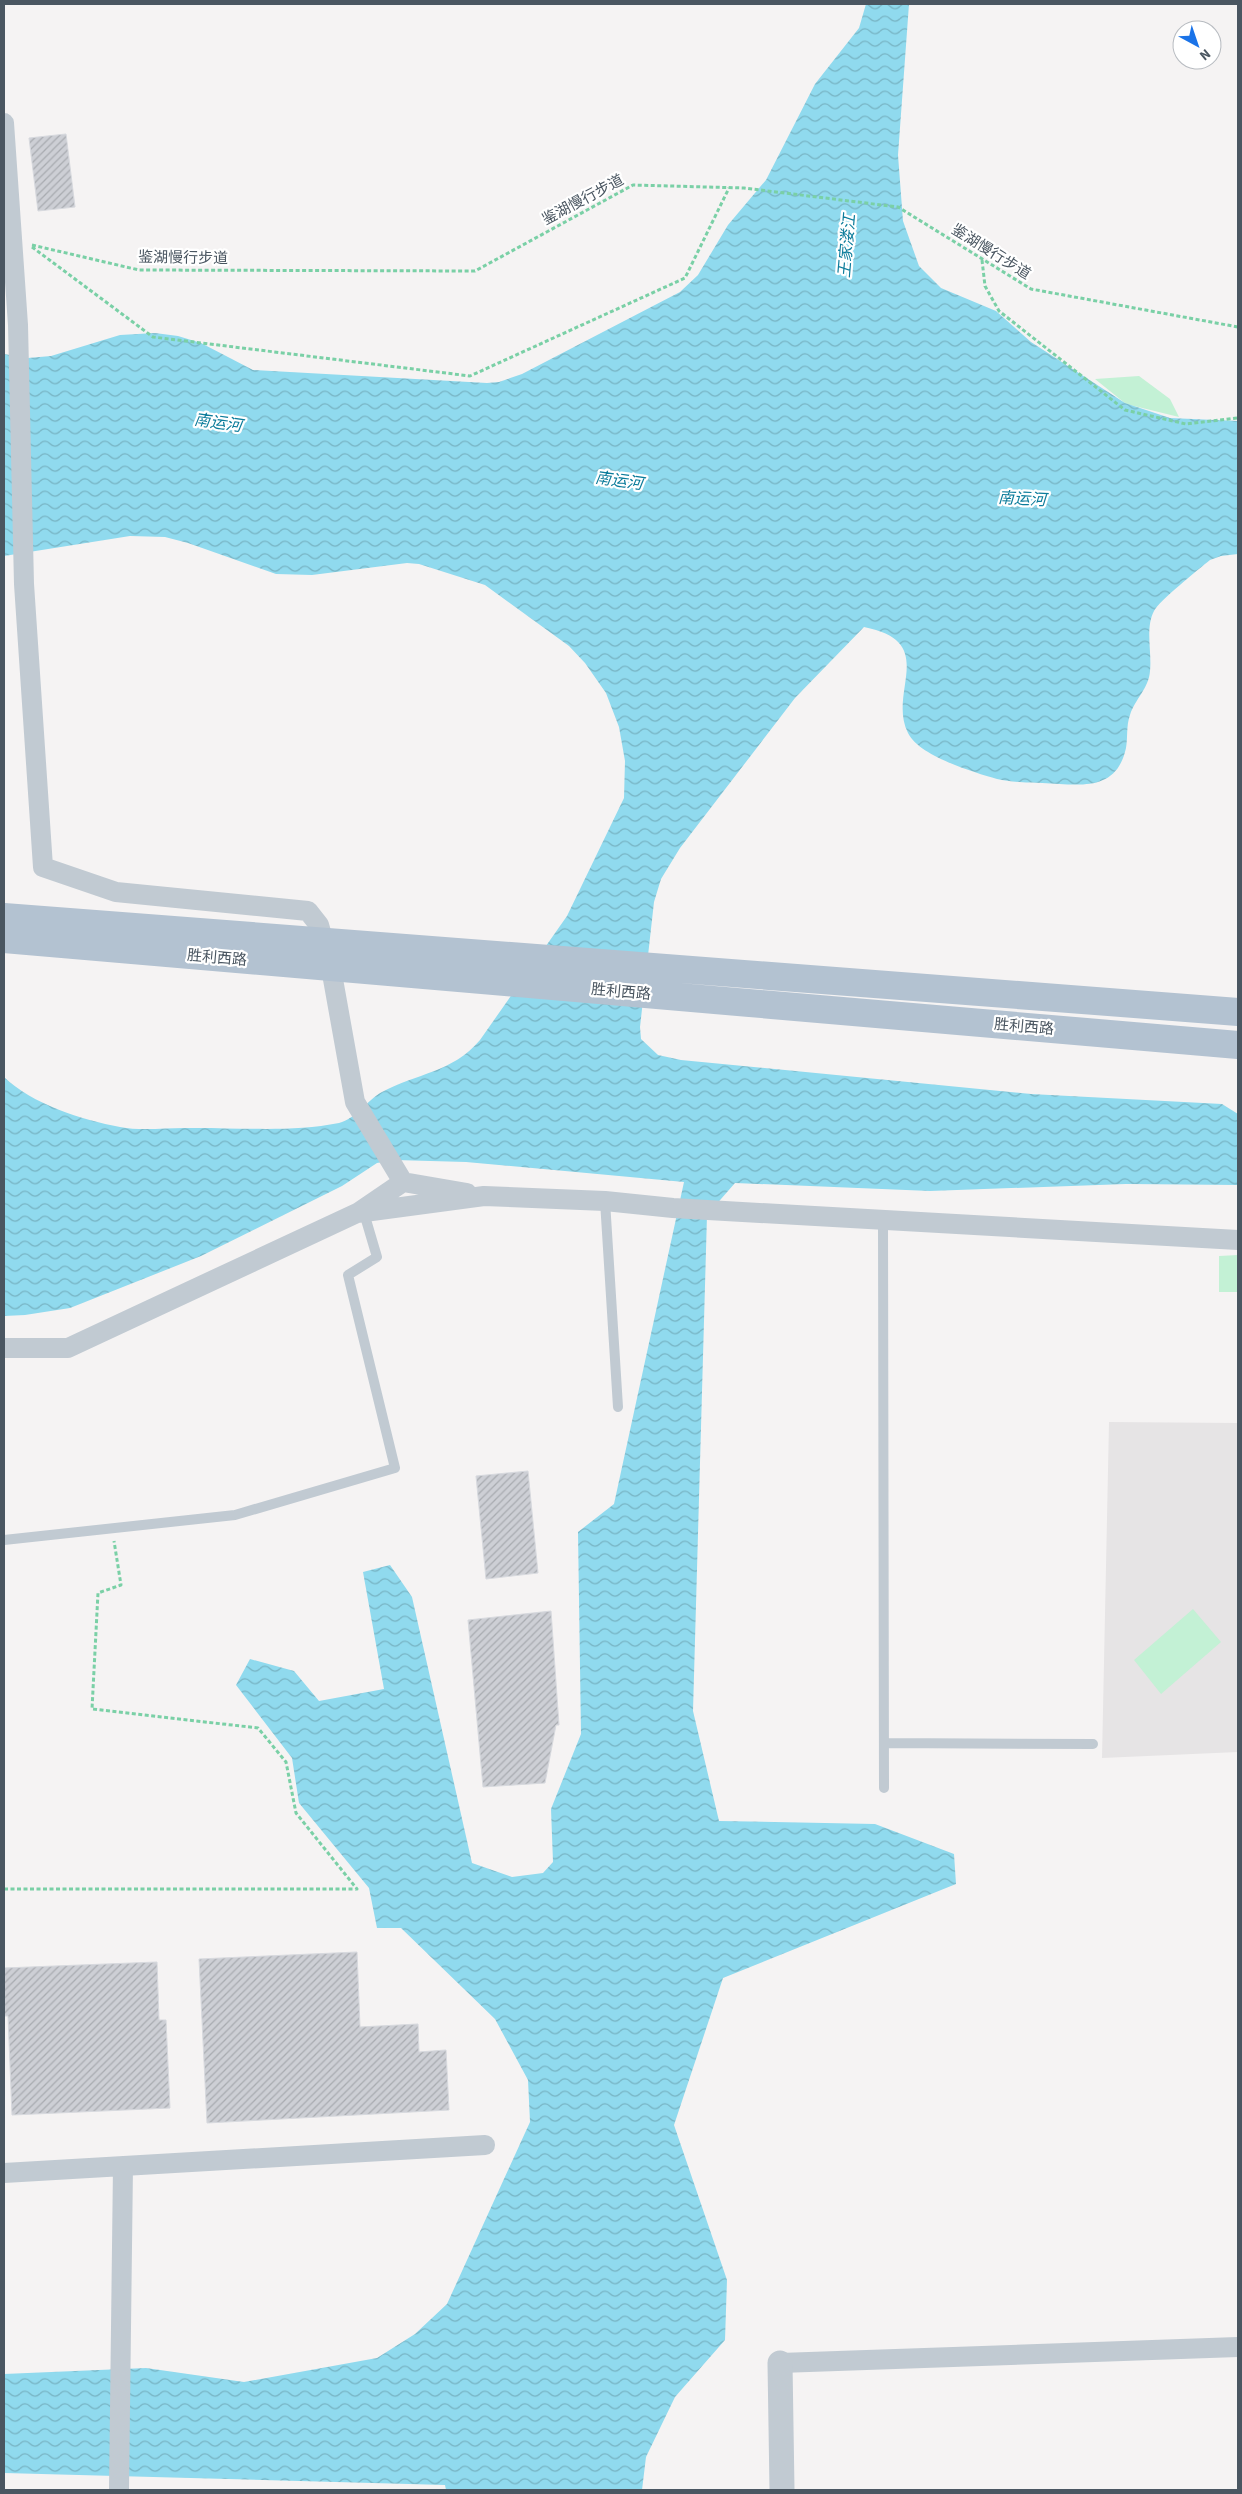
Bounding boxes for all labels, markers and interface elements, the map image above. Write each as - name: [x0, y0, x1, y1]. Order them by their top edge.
- north arrow: [1172, 20, 1222, 70]
- text: N: [1195, 44, 1215, 65]
- street label: 鉴湖慢行步道: [538, 170, 628, 230]
- water label: 王家溇江: [833, 211, 861, 279]
- street label: 鉴湖慢行步道: [947, 219, 1035, 285]
- street label: 鉴湖慢行步道: [138, 247, 228, 269]
- water label: 南运河: [193, 409, 246, 438]
- water label: 南运河: [594, 467, 647, 496]
- water label: 南运河: [997, 487, 1050, 511]
- street label: 胜利西路: [186, 945, 248, 971]
- street label: 胜利西路: [590, 979, 652, 1005]
- street label: 胜利西路: [993, 1014, 1055, 1040]

